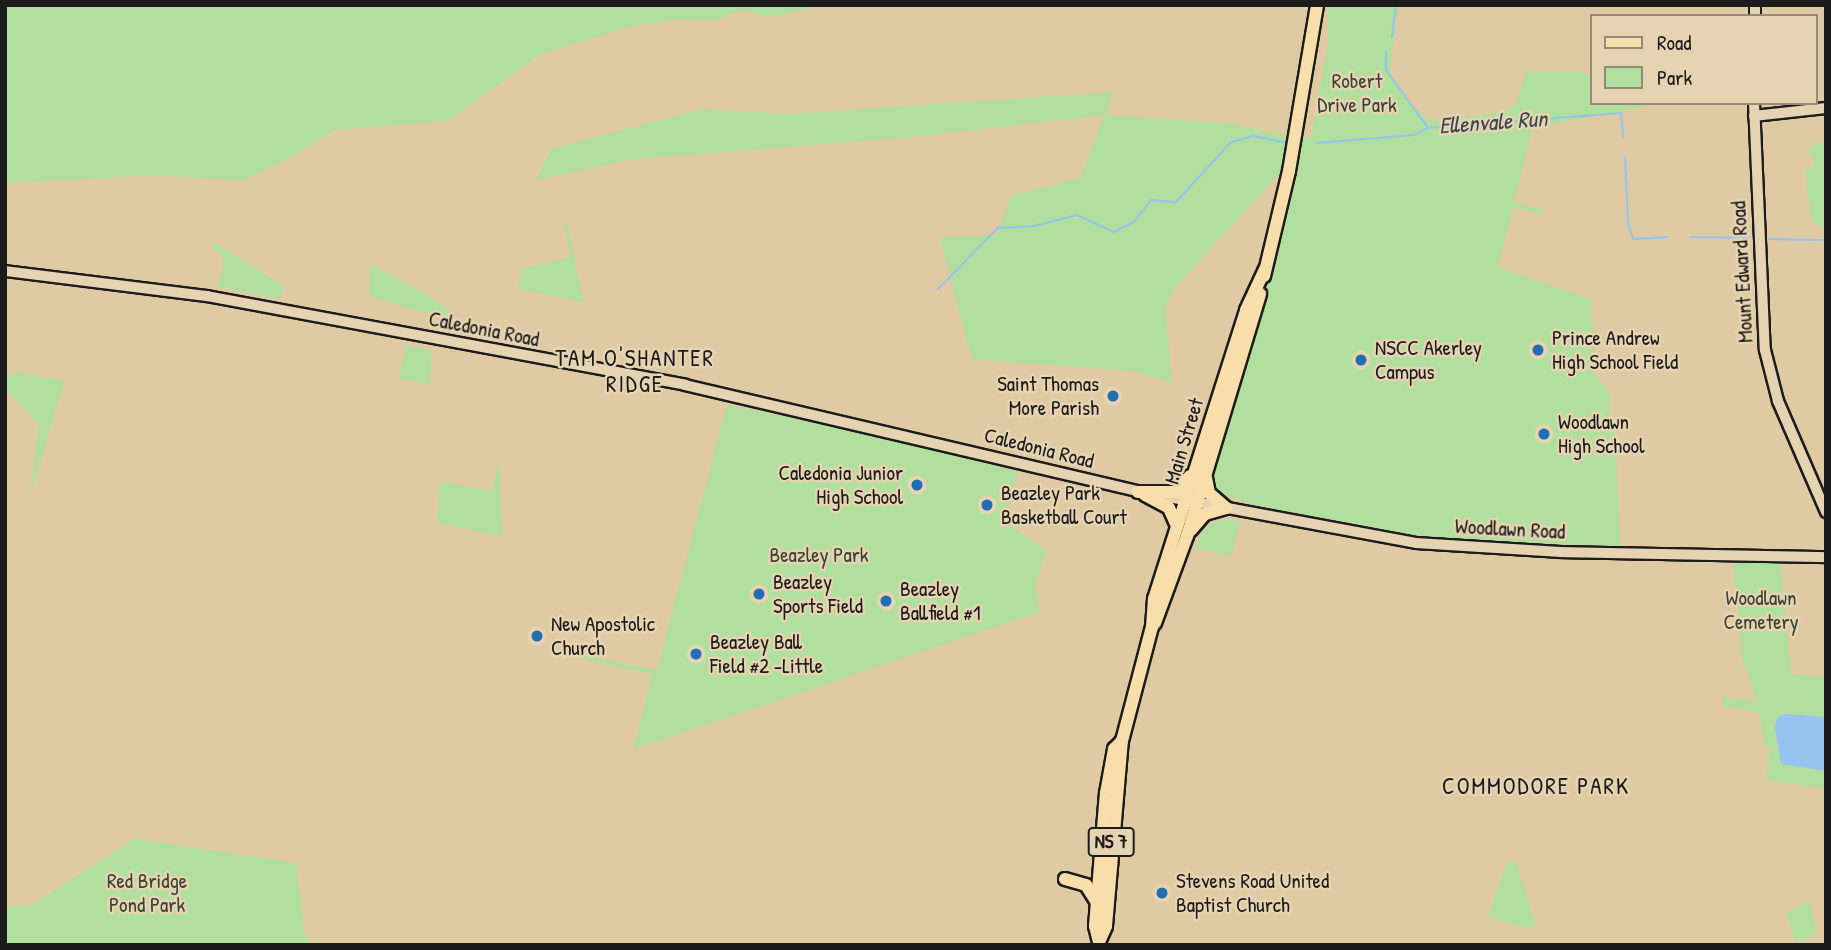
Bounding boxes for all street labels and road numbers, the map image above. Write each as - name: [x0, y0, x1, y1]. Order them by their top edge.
- street label: Mount Edward Road: [1726, 201, 1758, 343]
- street label: Caledonia Road: [427, 306, 541, 352]
- street label: Main Street: [1159, 395, 1209, 487]
- street label: Caledonia Road: [982, 422, 1096, 474]
- street label: Woodlawn Road: [1454, 514, 1566, 544]
- road number: NS 7: [1086, 827, 1136, 858]

